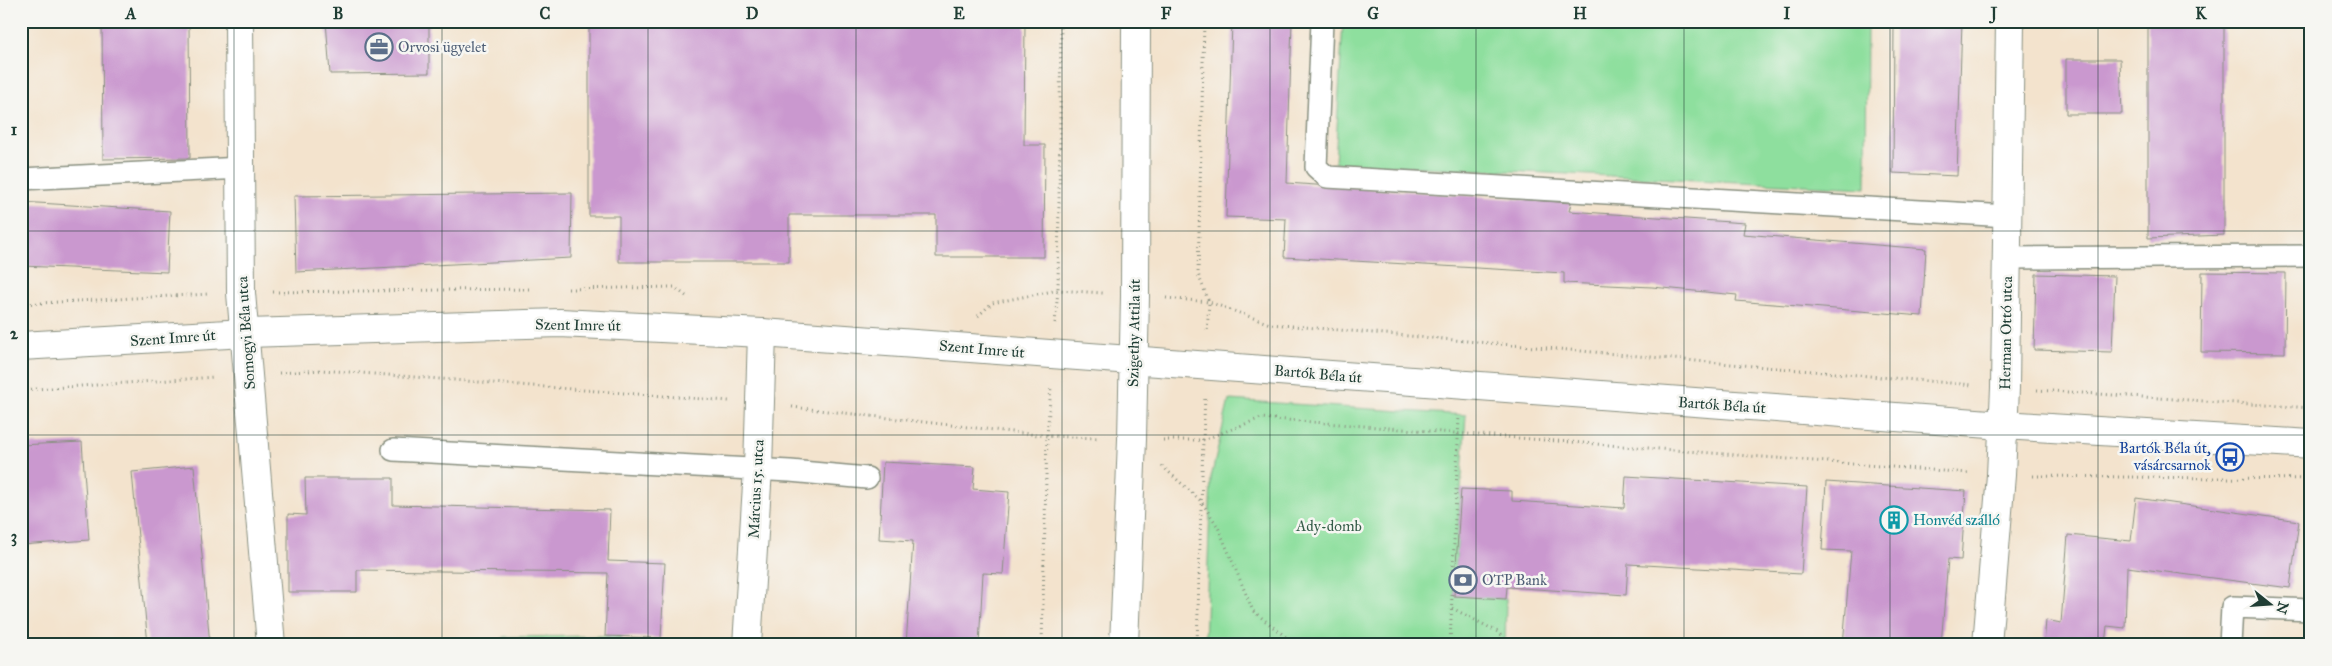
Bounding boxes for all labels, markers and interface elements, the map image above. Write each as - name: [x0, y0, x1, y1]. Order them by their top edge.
- text: A: [125, 4, 137, 23]
- text: B: [333, 4, 343, 23]
- text: C: [540, 4, 551, 23]
- text: D: [746, 4, 759, 23]
- text: E: [953, 4, 965, 23]
- text: F: [1161, 4, 1172, 23]
- text: G: [1367, 4, 1379, 23]
- text: H: [1573, 4, 1587, 23]
- text: I: [1784, 4, 1791, 23]
- text: J: [1989, 4, 1998, 24]
- text: K: [2195, 4, 2207, 23]
- office icon: Orvosi ügyelet: [364, 32, 394, 62]
- place label: Orvosi ügyelet: [398, 38, 487, 56]
- text: 1: [11, 120, 18, 139]
- street label: Somogyi Béla utca: [233, 275, 259, 390]
- street label: Herman Ottó utca: [1996, 275, 2016, 390]
- street label: Szigethy Attila út: [1124, 278, 1144, 387]
- street label: Szent Imre út: [535, 315, 622, 335]
- text: 2: [10, 324, 19, 343]
- street label: Szent Imre út: [130, 326, 217, 350]
- street label: Szent Imre út: [939, 336, 1026, 362]
- street label: Bartók Béla út: [1273, 361, 1363, 387]
- street label: Bartók Béla út: [1677, 393, 1767, 417]
- street label: Március 15. utca: [744, 438, 768, 539]
- place label: Bartók Béla út, vásárcsarnok: [2119, 439, 2211, 474]
- bus stop icon: Bartók Béla út, vásárcsarnok: [2215, 442, 2245, 472]
- building icon: Honvéd szálló: [1879, 505, 1909, 535]
- place label: Honvéd szálló: [1913, 511, 2000, 529]
- park label: Ady-domb: [1295, 517, 1362, 535]
- text: 3: [11, 527, 17, 547]
- bank icon: OTP Bank: [1448, 565, 1478, 595]
- place label: OTP Bank: [1482, 571, 1547, 589]
- north arrow: [2244, 578, 2294, 628]
- text: N: [2272, 599, 2292, 616]

